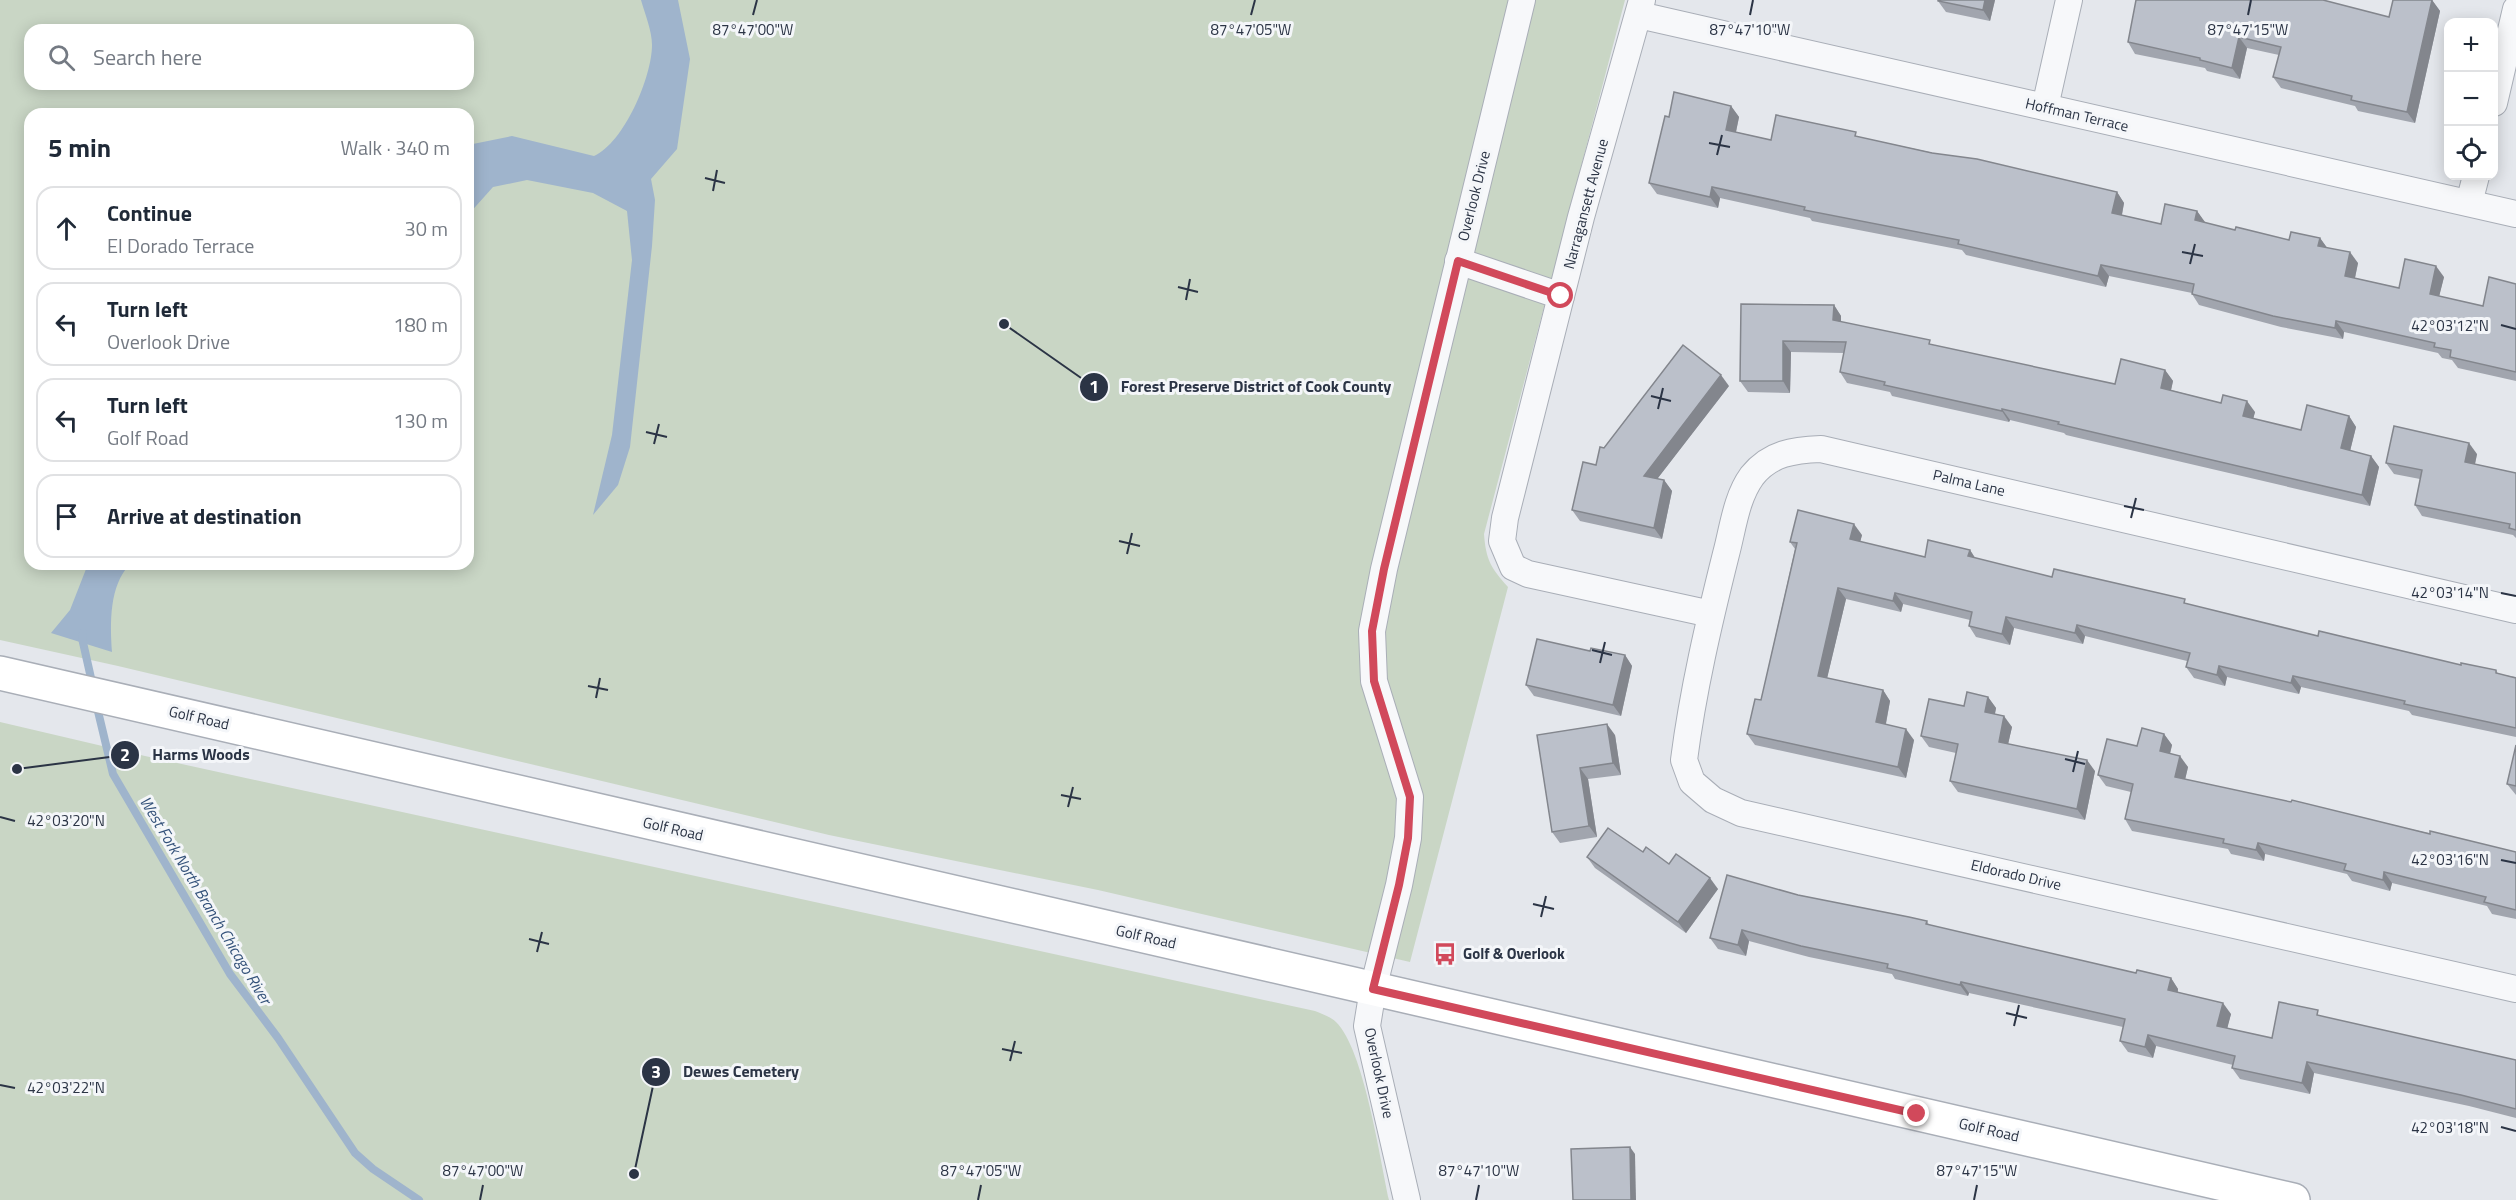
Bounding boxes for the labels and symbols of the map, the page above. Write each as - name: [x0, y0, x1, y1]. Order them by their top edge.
- text: 87°47'00"W: [713, 18, 793, 41]
- text: 87°47'05"W: [1211, 18, 1291, 41]
- text: 87°47'10"W: [1710, 18, 1790, 41]
- text: 87°47'15"W: [2208, 18, 2288, 41]
- street label: Hoffman Terrace: [2023, 91, 2131, 138]
- street label: Narragansett Avenue: [1557, 136, 1614, 272]
- street label: Overlook Drive: [1451, 148, 1496, 243]
- route start: [1547, 282, 1573, 308]
- text: 42°03'12"N: [2411, 314, 2489, 337]
- callout: Forest Preserve District of Cook County: [1079, 370, 1404, 404]
- text: 1: [1089, 373, 1099, 400]
- text: Forest Preserve District of Cook County: [1121, 374, 1391, 398]
- street label: Palma Lane: [1931, 463, 2008, 502]
- text: 42°03'14"N: [2411, 581, 2489, 604]
- street label: Golf Road: [167, 699, 232, 736]
- callout: Harms Woods: [110, 738, 262, 772]
- text: 2: [120, 741, 130, 768]
- text: Harms Woods: [152, 742, 250, 766]
- water label: West Fork North Branch Chicago River: [134, 791, 279, 1010]
- text: 42°03'20"N: [27, 809, 105, 832]
- street label: Golf Road: [641, 810, 706, 847]
- text: 42°03'16"N: [2411, 848, 2489, 871]
- street label: Eldorado Drive: [1969, 853, 2064, 896]
- street label: Golf Road: [1114, 918, 1179, 955]
- bus stop icon: Golf & Overlook: [1432, 941, 1458, 967]
- place label: Golf & Overlook: [1463, 942, 1565, 965]
- street label: Overlook Drive: [1359, 1025, 1400, 1120]
- callout: Dewes Cemetery: [641, 1055, 811, 1089]
- text: 3: [651, 1058, 661, 1085]
- text: Dewes Cemetery: [683, 1059, 799, 1083]
- text: 42°03'22"N: [27, 1076, 105, 1099]
- route end: [1903, 1100, 1929, 1126]
- street label: Golf Road: [1957, 1111, 2022, 1148]
- text: 42°03'18"N: [2411, 1116, 2489, 1139]
- text: 87°47'00"W: [443, 1159, 523, 1182]
- text: 87°47'05"W: [941, 1159, 1021, 1182]
- text: 87°47'10"W: [1439, 1159, 1519, 1182]
- text: 87°47'15"W: [1937, 1159, 2017, 1182]

